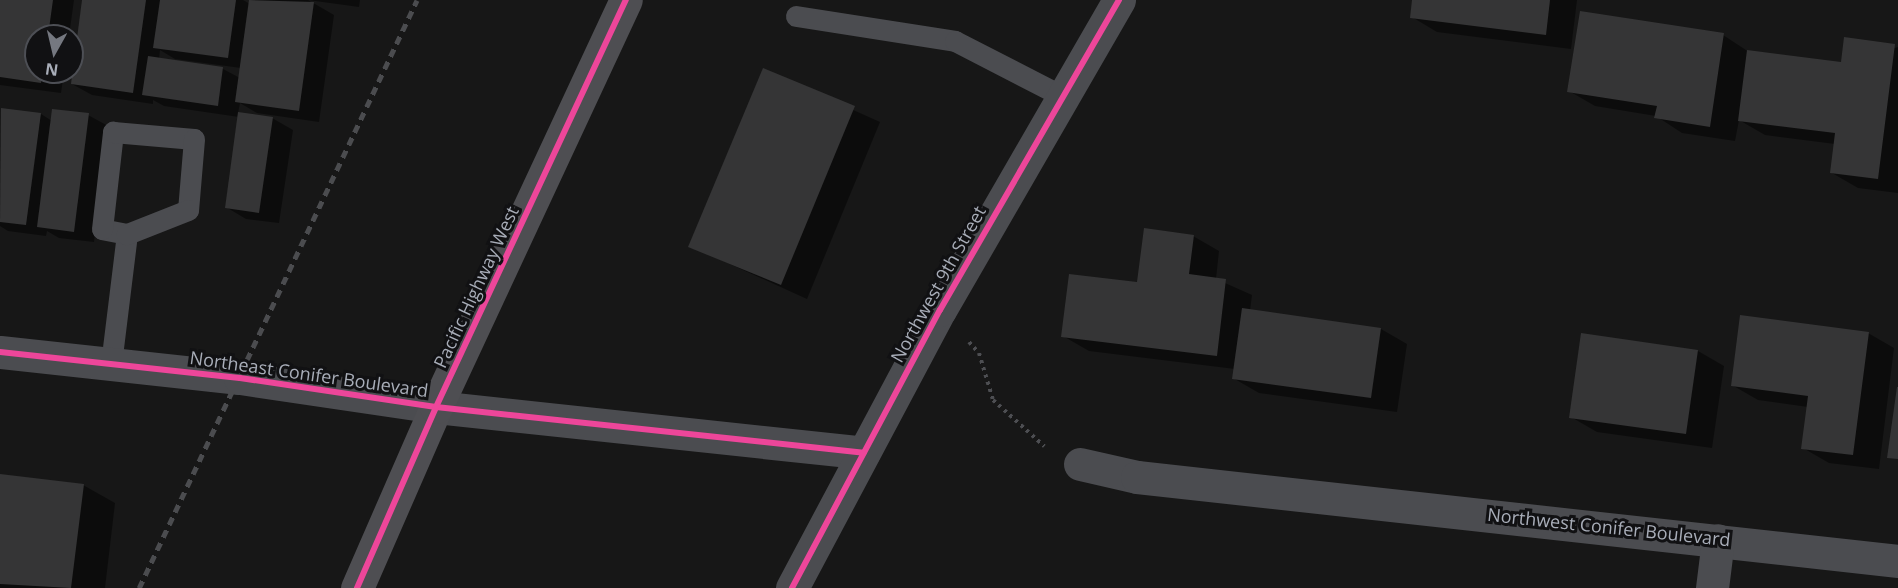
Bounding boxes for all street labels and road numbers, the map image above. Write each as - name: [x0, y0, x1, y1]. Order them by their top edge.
- street label: Northwest 9th Street: [886, 202, 990, 366]
- street label: Pacific Highway West: [429, 203, 523, 371]
- street label: Northeast Conifer Boulevard: [188, 347, 430, 401]
- street label: Northwest Conifer Boulevard: [1486, 503, 1732, 551]

